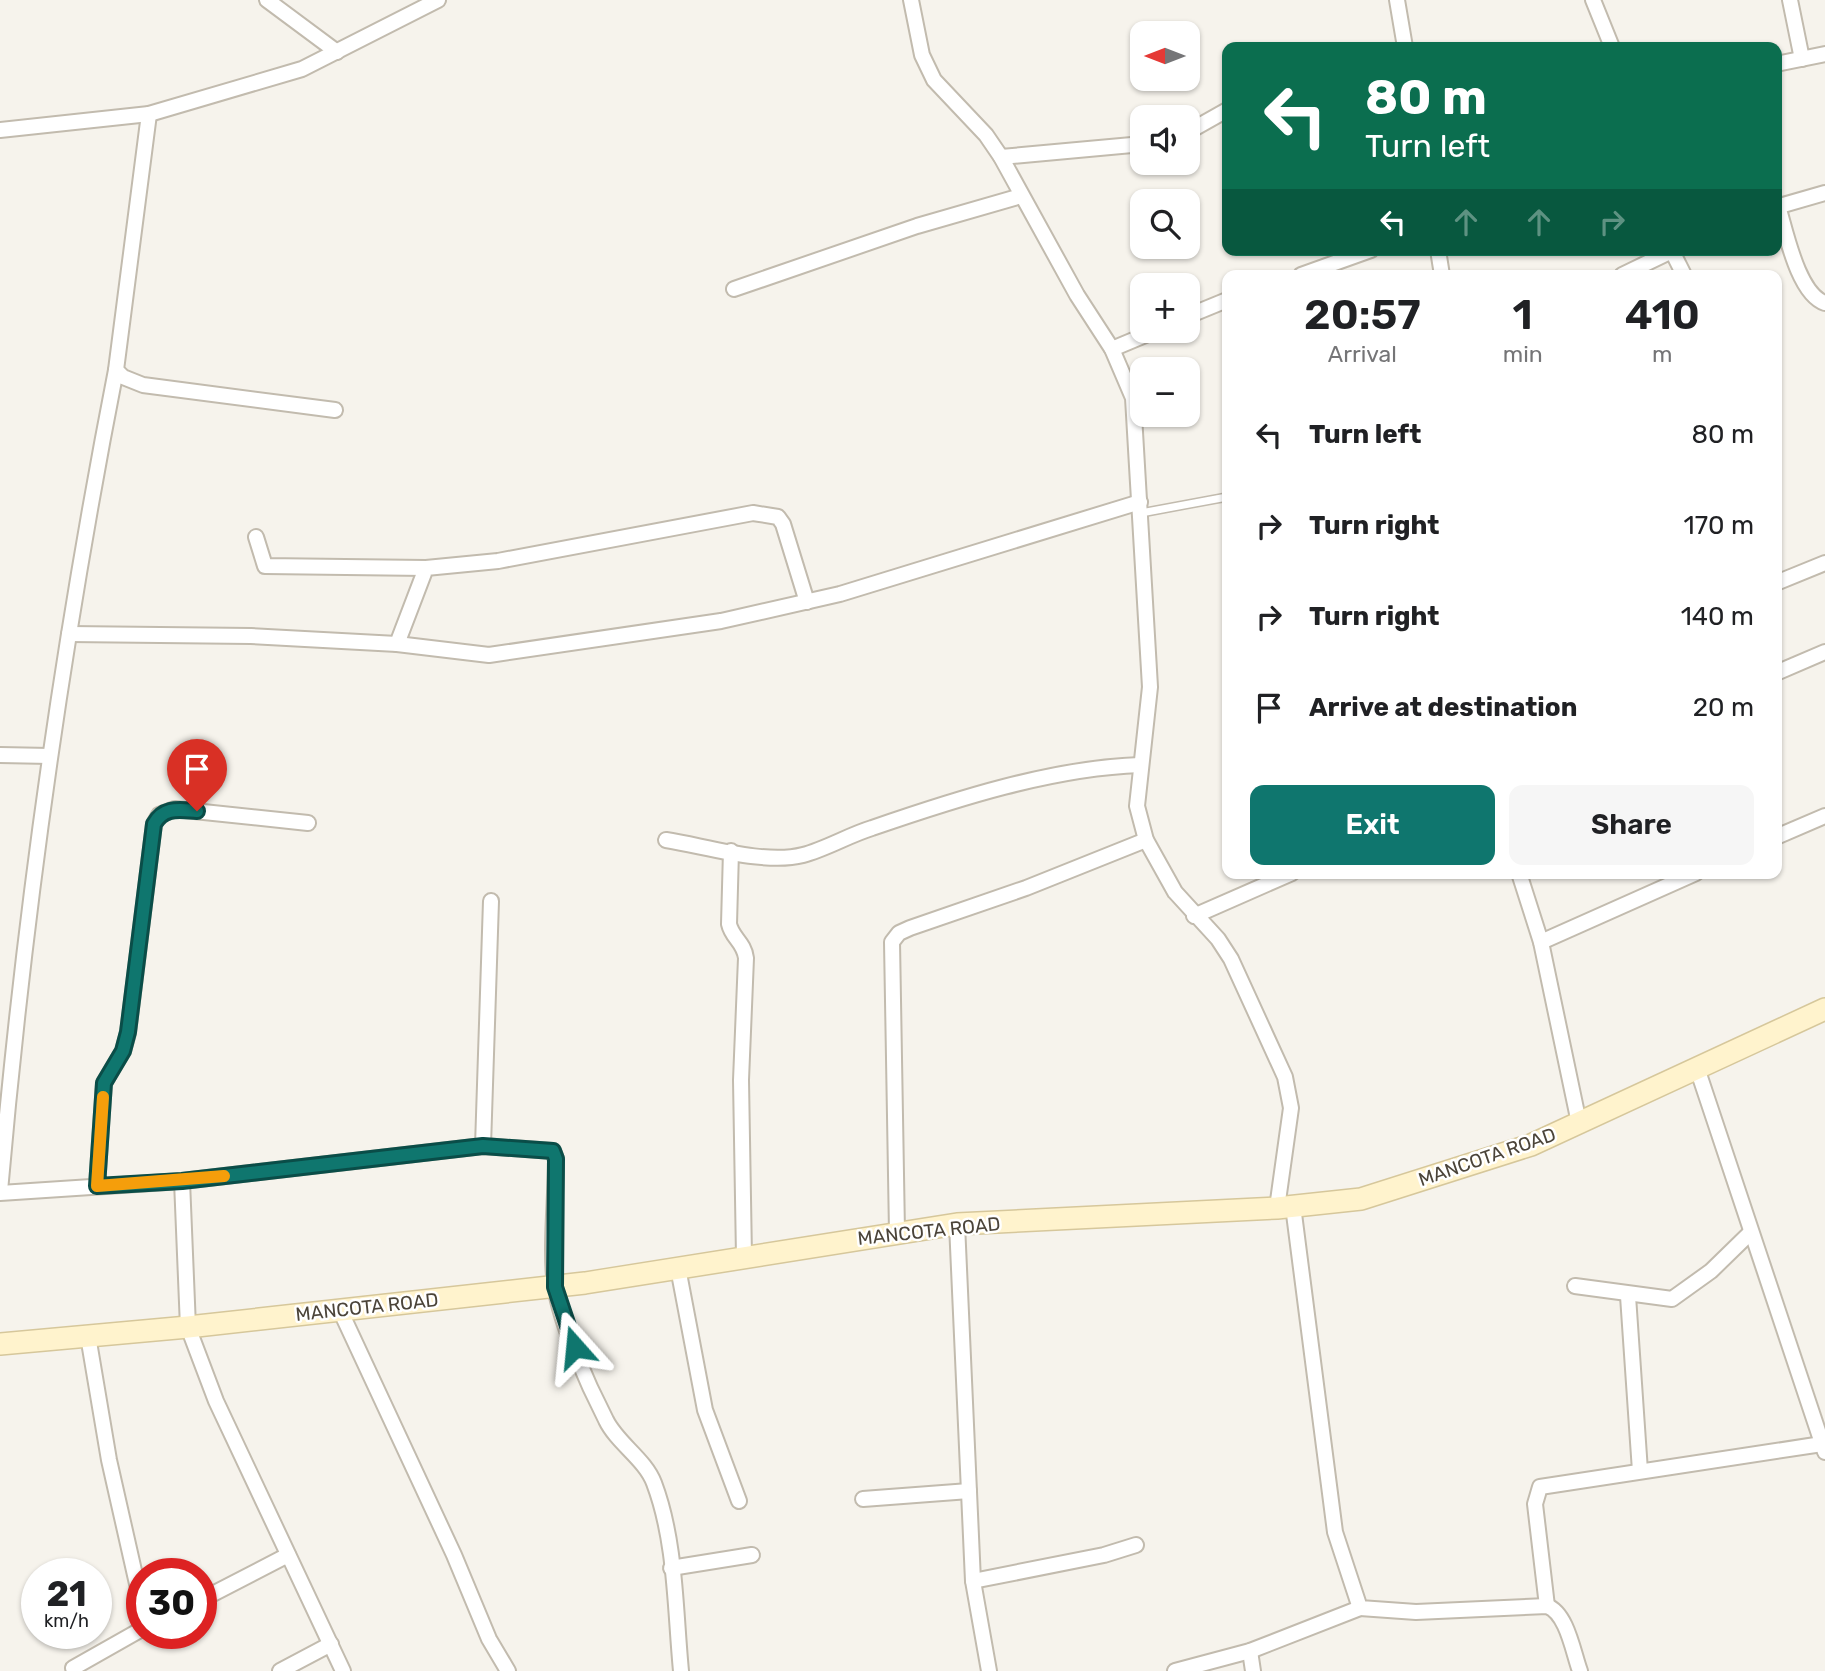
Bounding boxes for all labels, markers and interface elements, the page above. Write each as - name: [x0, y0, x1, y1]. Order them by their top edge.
- north arrow: [1130, 21, 1200, 91]
- map controls: [1130, 21, 1200, 427]
- text: 80 m: [1365, 68, 1487, 126]
- icon: left: [1250, 70, 1341, 161]
- button: sound: [1130, 105, 1200, 175]
- text: Turn left: [1365, 127, 1490, 165]
- button: search: [1130, 189, 1200, 259]
- icon: left: [1374, 203, 1412, 241]
- icon: ahead: [1447, 203, 1485, 241]
- icon: ahead: [1520, 203, 1558, 241]
- icon: right: [1593, 203, 1631, 241]
- button: +: [1130, 273, 1200, 343]
- text: 20:57: [1304, 290, 1421, 340]
- text: 1: [1513, 290, 1533, 340]
- text: 410: [1625, 290, 1700, 340]
- text: Arrival: [1328, 340, 1397, 368]
- text: min: [1503, 340, 1543, 368]
- text: m: [1652, 340, 1673, 368]
- button: −: [1130, 357, 1200, 427]
- icon: left: [1250, 416, 1288, 454]
- text: Turn left: [1309, 419, 1421, 450]
- text: 80 m: [1691, 419, 1754, 450]
- icon: right: [1250, 507, 1288, 545]
- text: Turn right: [1309, 510, 1439, 541]
- text: 170 m: [1684, 510, 1754, 541]
- icon: right: [1250, 598, 1288, 636]
- text: Turn right: [1309, 601, 1439, 632]
- text: 140 m: [1681, 601, 1754, 632]
- icon: arrive: [1250, 689, 1288, 727]
- text: Arrive at destination: [1309, 692, 1577, 723]
- text: 20 m: [1693, 692, 1754, 723]
- pin: [167, 739, 227, 811]
- icon: arrive: [178, 750, 216, 788]
- button: Exit: [1250, 785, 1495, 865]
- button: Share: [1509, 785, 1754, 865]
- street label: MANCOTA ROAD: [1415, 1123, 1559, 1191]
- street label: MANCOTA ROAD: [856, 1212, 1002, 1250]
- street label: MANCOTA ROAD: [294, 1288, 440, 1326]
- position arrow: [538, 1310, 612, 1384]
- speed limit sign: 30: [126, 1558, 217, 1649]
- text: 21: [46, 1573, 87, 1615]
- text: km/h: [44, 1610, 89, 1632]

